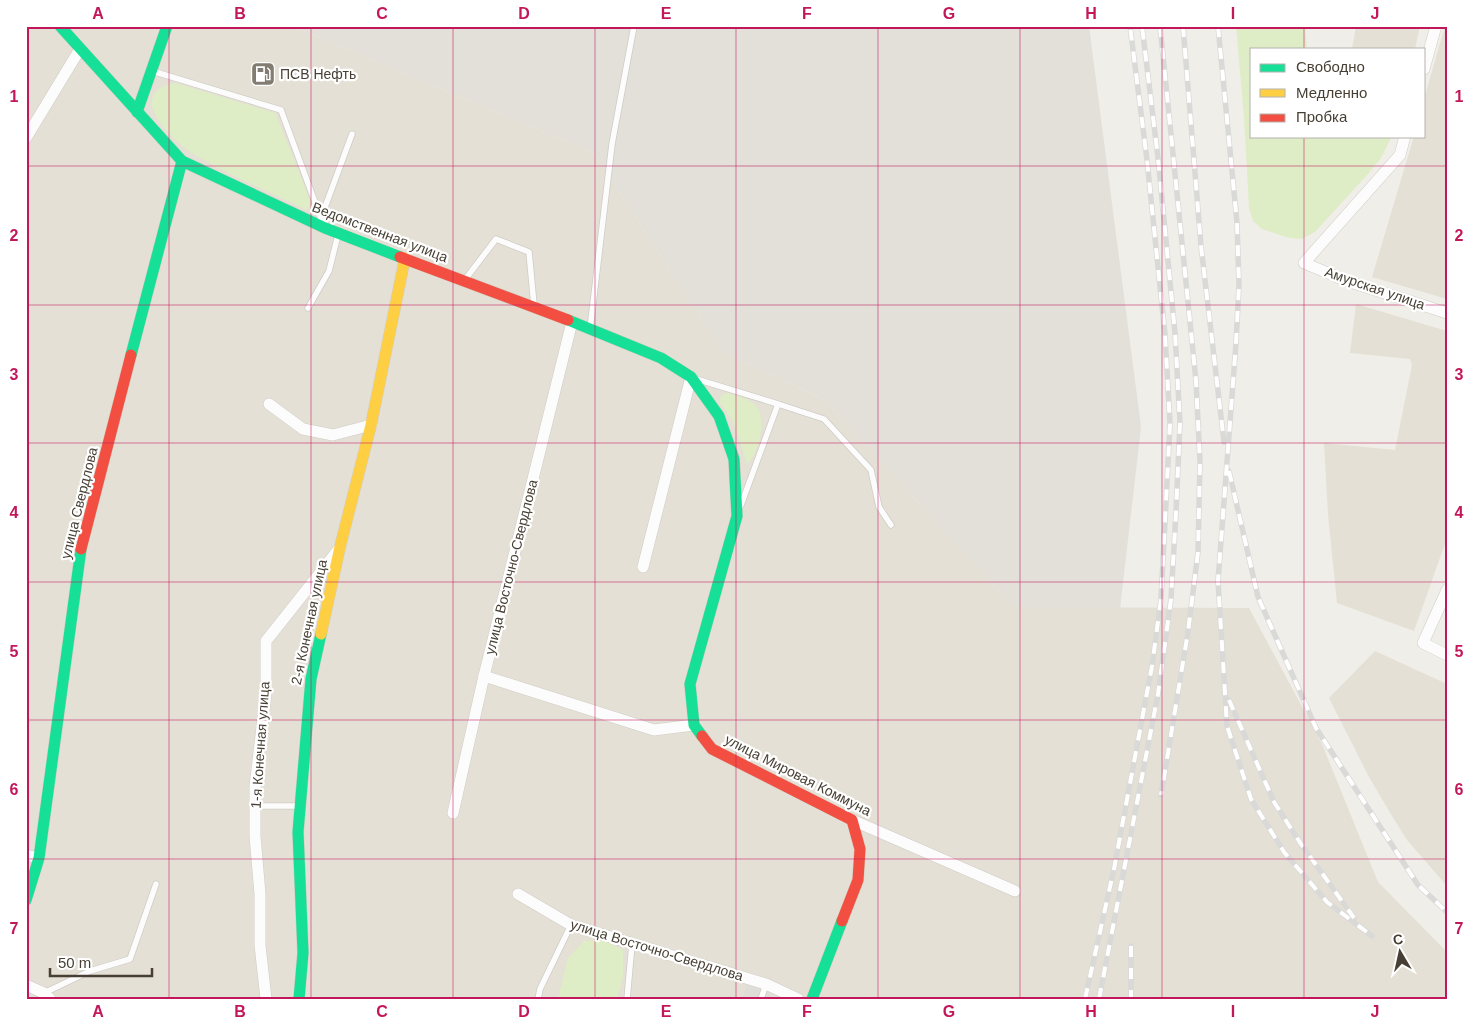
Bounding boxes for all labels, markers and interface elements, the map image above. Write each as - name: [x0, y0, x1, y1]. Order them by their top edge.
- text: A: [92, 5, 104, 22]
- text: B: [234, 5, 246, 22]
- text: C: [376, 5, 388, 22]
- text: D: [518, 5, 530, 22]
- text: E: [661, 5, 672, 22]
- text: F: [802, 5, 812, 22]
- text: G: [943, 5, 955, 22]
- text: H: [1085, 5, 1097, 22]
- text: I: [1231, 5, 1235, 22]
- text: J: [1371, 5, 1379, 22]
- legend: [1250, 48, 1426, 138]
- text: Свободно: [1296, 58, 1365, 75]
- fuel station icon: ПСВ Нефть: [250, 61, 276, 87]
- place label: ПСВ Нефть: [280, 66, 356, 82]
- text: Медленно: [1296, 84, 1367, 101]
- text: 1: [10, 88, 19, 105]
- text: 1: [1455, 88, 1464, 105]
- text: Пробка: [1296, 108, 1348, 125]
- street label: Ведомственная улица: [310, 199, 450, 265]
- text: 2: [10, 227, 19, 244]
- text: 2: [1455, 227, 1464, 244]
- street label: Амурская улица: [1323, 263, 1427, 313]
- text: 3: [10, 366, 19, 383]
- text: 3: [1455, 366, 1464, 383]
- street label: улица Свердлова: [57, 445, 101, 560]
- street label: улица Восточно-Свердлова: [482, 478, 541, 656]
- text: 4: [10, 504, 19, 521]
- text: 4: [1455, 504, 1464, 521]
- street label: 2-я Конечная улица: [288, 558, 330, 686]
- text: 5: [10, 643, 19, 660]
- text: 5: [1455, 643, 1464, 660]
- street label: 1-я Конечная улица: [248, 681, 272, 809]
- street label: улица Мировая Коммуна: [722, 731, 874, 819]
- text: 6: [10, 781, 19, 798]
- text: 6: [1455, 781, 1464, 798]
- street label: улица Восточно-Свердлова: [569, 916, 745, 984]
- text: 7: [10, 920, 19, 937]
- text: 7: [1455, 920, 1464, 937]
- north arrow: [1376, 928, 1426, 978]
- text: С: [1392, 930, 1404, 948]
- scale bar: [50, 945, 152, 977]
- text: 50 m: [58, 954, 91, 971]
- text: A: [92, 1003, 104, 1020]
- text: B: [234, 1003, 246, 1020]
- text: C: [376, 1003, 388, 1020]
- text: D: [518, 1003, 530, 1020]
- text: E: [661, 1003, 672, 1020]
- text: F: [802, 1003, 812, 1020]
- text: G: [943, 1003, 955, 1020]
- text: H: [1085, 1003, 1097, 1020]
- text: I: [1231, 1003, 1235, 1020]
- text: J: [1371, 1003, 1379, 1020]

